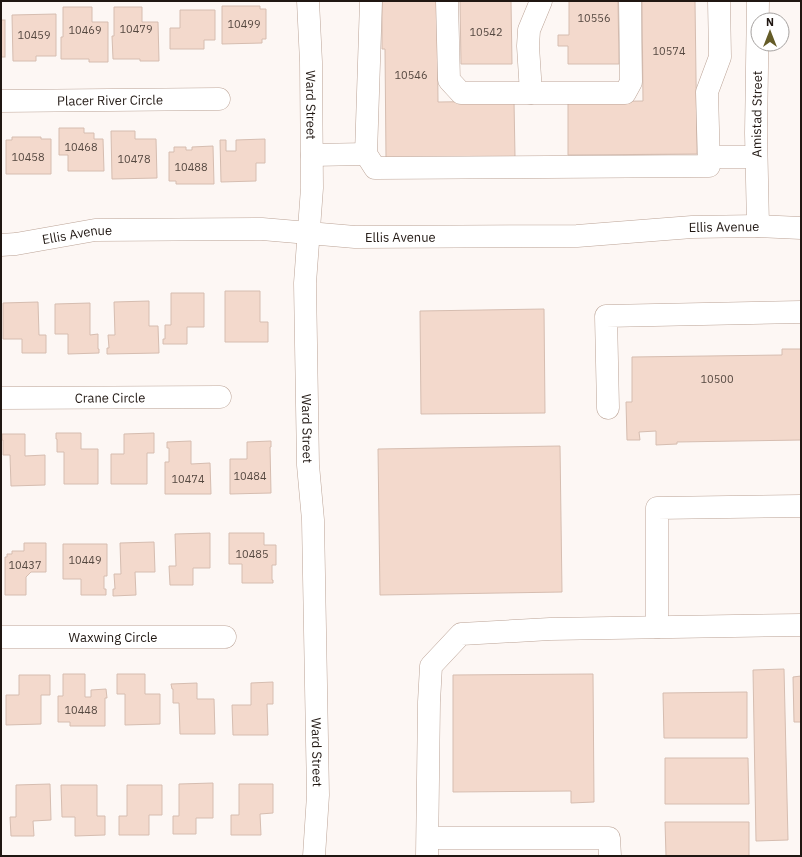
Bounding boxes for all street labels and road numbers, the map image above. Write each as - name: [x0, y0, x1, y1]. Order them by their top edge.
- street label: Ward Street: [302, 70, 320, 140]
- street label: Amistad Street: [748, 70, 766, 158]
- street label: Placer River Circle: [57, 92, 163, 109]
- street label: Ellis Avenue: [689, 218, 760, 236]
- street label: Ellis Avenue: [41, 222, 112, 248]
- street label: Ellis Avenue: [365, 229, 436, 246]
- street label: Crane Circle: [75, 389, 145, 407]
- street label: Ward Street: [298, 394, 316, 464]
- street label: Waxwing Circle: [69, 629, 157, 646]
- street label: Ward Street: [308, 718, 326, 787]

